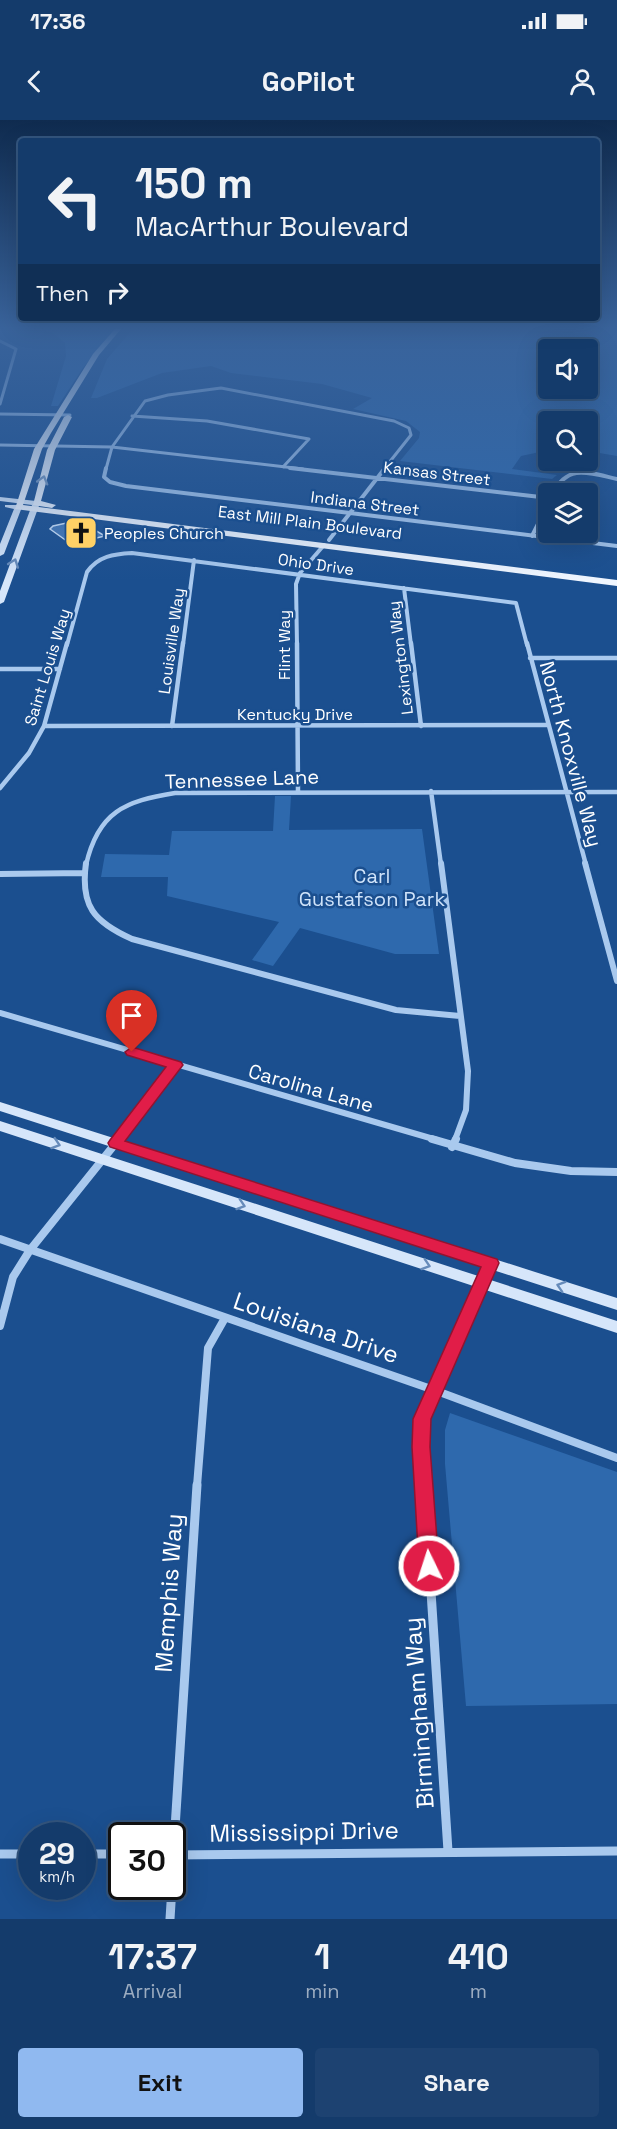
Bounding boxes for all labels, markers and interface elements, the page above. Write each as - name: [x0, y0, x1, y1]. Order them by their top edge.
- text: 17:36: [30, 7, 86, 35]
- text: GoPilot: [262, 64, 355, 99]
- icon: back: [18, 65, 51, 98]
- icon: person: [566, 65, 599, 98]
- text: 150 m: [135, 157, 253, 210]
- icon: left: [36, 162, 114, 240]
- text: MacArthur Boulevard: [135, 209, 409, 244]
- icon: right: [101, 276, 134, 309]
- text: Then: [36, 279, 89, 307]
- map controls: [538, 339, 598, 543]
- button: sound: [538, 339, 598, 399]
- button: search: [538, 411, 598, 471]
- street label: Kansas Street: [382, 457, 492, 490]
- one-way arrow: [36, 475, 48, 486]
- button: layers: [538, 483, 598, 543]
- street label: Indiana Street: [309, 486, 420, 521]
- street label: East Mill Plain Boulevard: [217, 501, 403, 544]
- church icon: Peoples Church: [63, 515, 99, 551]
- place label: Peoples Church: [104, 523, 224, 544]
- street label: Ohio Drive: [276, 549, 355, 580]
- one-way arrow: [6, 558, 19, 569]
- street label: Louisville Way: [154, 587, 189, 695]
- street label: Lexington Way: [383, 600, 418, 716]
- street label: Saint Louis Way: [20, 606, 75, 728]
- street label: Flint Way: [274, 610, 295, 680]
- street label: North Knoxville Way: [534, 658, 608, 850]
- street label: Kentucky Drive: [237, 704, 353, 725]
- street label: Tennessee Lane: [164, 763, 320, 795]
- park label: Carl Gustafson Park: [299, 863, 445, 912]
- pin: [106, 990, 157, 1052]
- icon: arrive: [115, 999, 148, 1032]
- street label: Carolina Lane: [245, 1058, 377, 1118]
- one-way arrow: [50, 1137, 61, 1149]
- one-way arrow: [235, 1197, 246, 1210]
- one-way arrow: [420, 1258, 431, 1270]
- one-way arrow: [556, 1281, 567, 1293]
- street label: Louisiana Drive: [229, 1285, 403, 1370]
- street label: Memphis Way: [147, 1512, 190, 1673]
- position arrow: [397, 1534, 461, 1598]
- street label: Birmingham Way: [396, 1616, 441, 1810]
- street label: Mississippi Drive: [209, 1814, 399, 1849]
- speed limit sign: 30: [108, 1822, 186, 1900]
- text: 29: [39, 1834, 75, 1873]
- text: km/h: [39, 1867, 75, 1886]
- text: 17:37: [108, 1934, 197, 1980]
- text: 1: [314, 1934, 330, 1980]
- text: 410: [448, 1934, 509, 1980]
- text: Arrival: [123, 1978, 182, 2004]
- text: min: [305, 1978, 340, 2004]
- text: m: [470, 1978, 487, 2004]
- button: Exit: [18, 2048, 303, 2117]
- button: Share: [315, 2048, 599, 2117]

